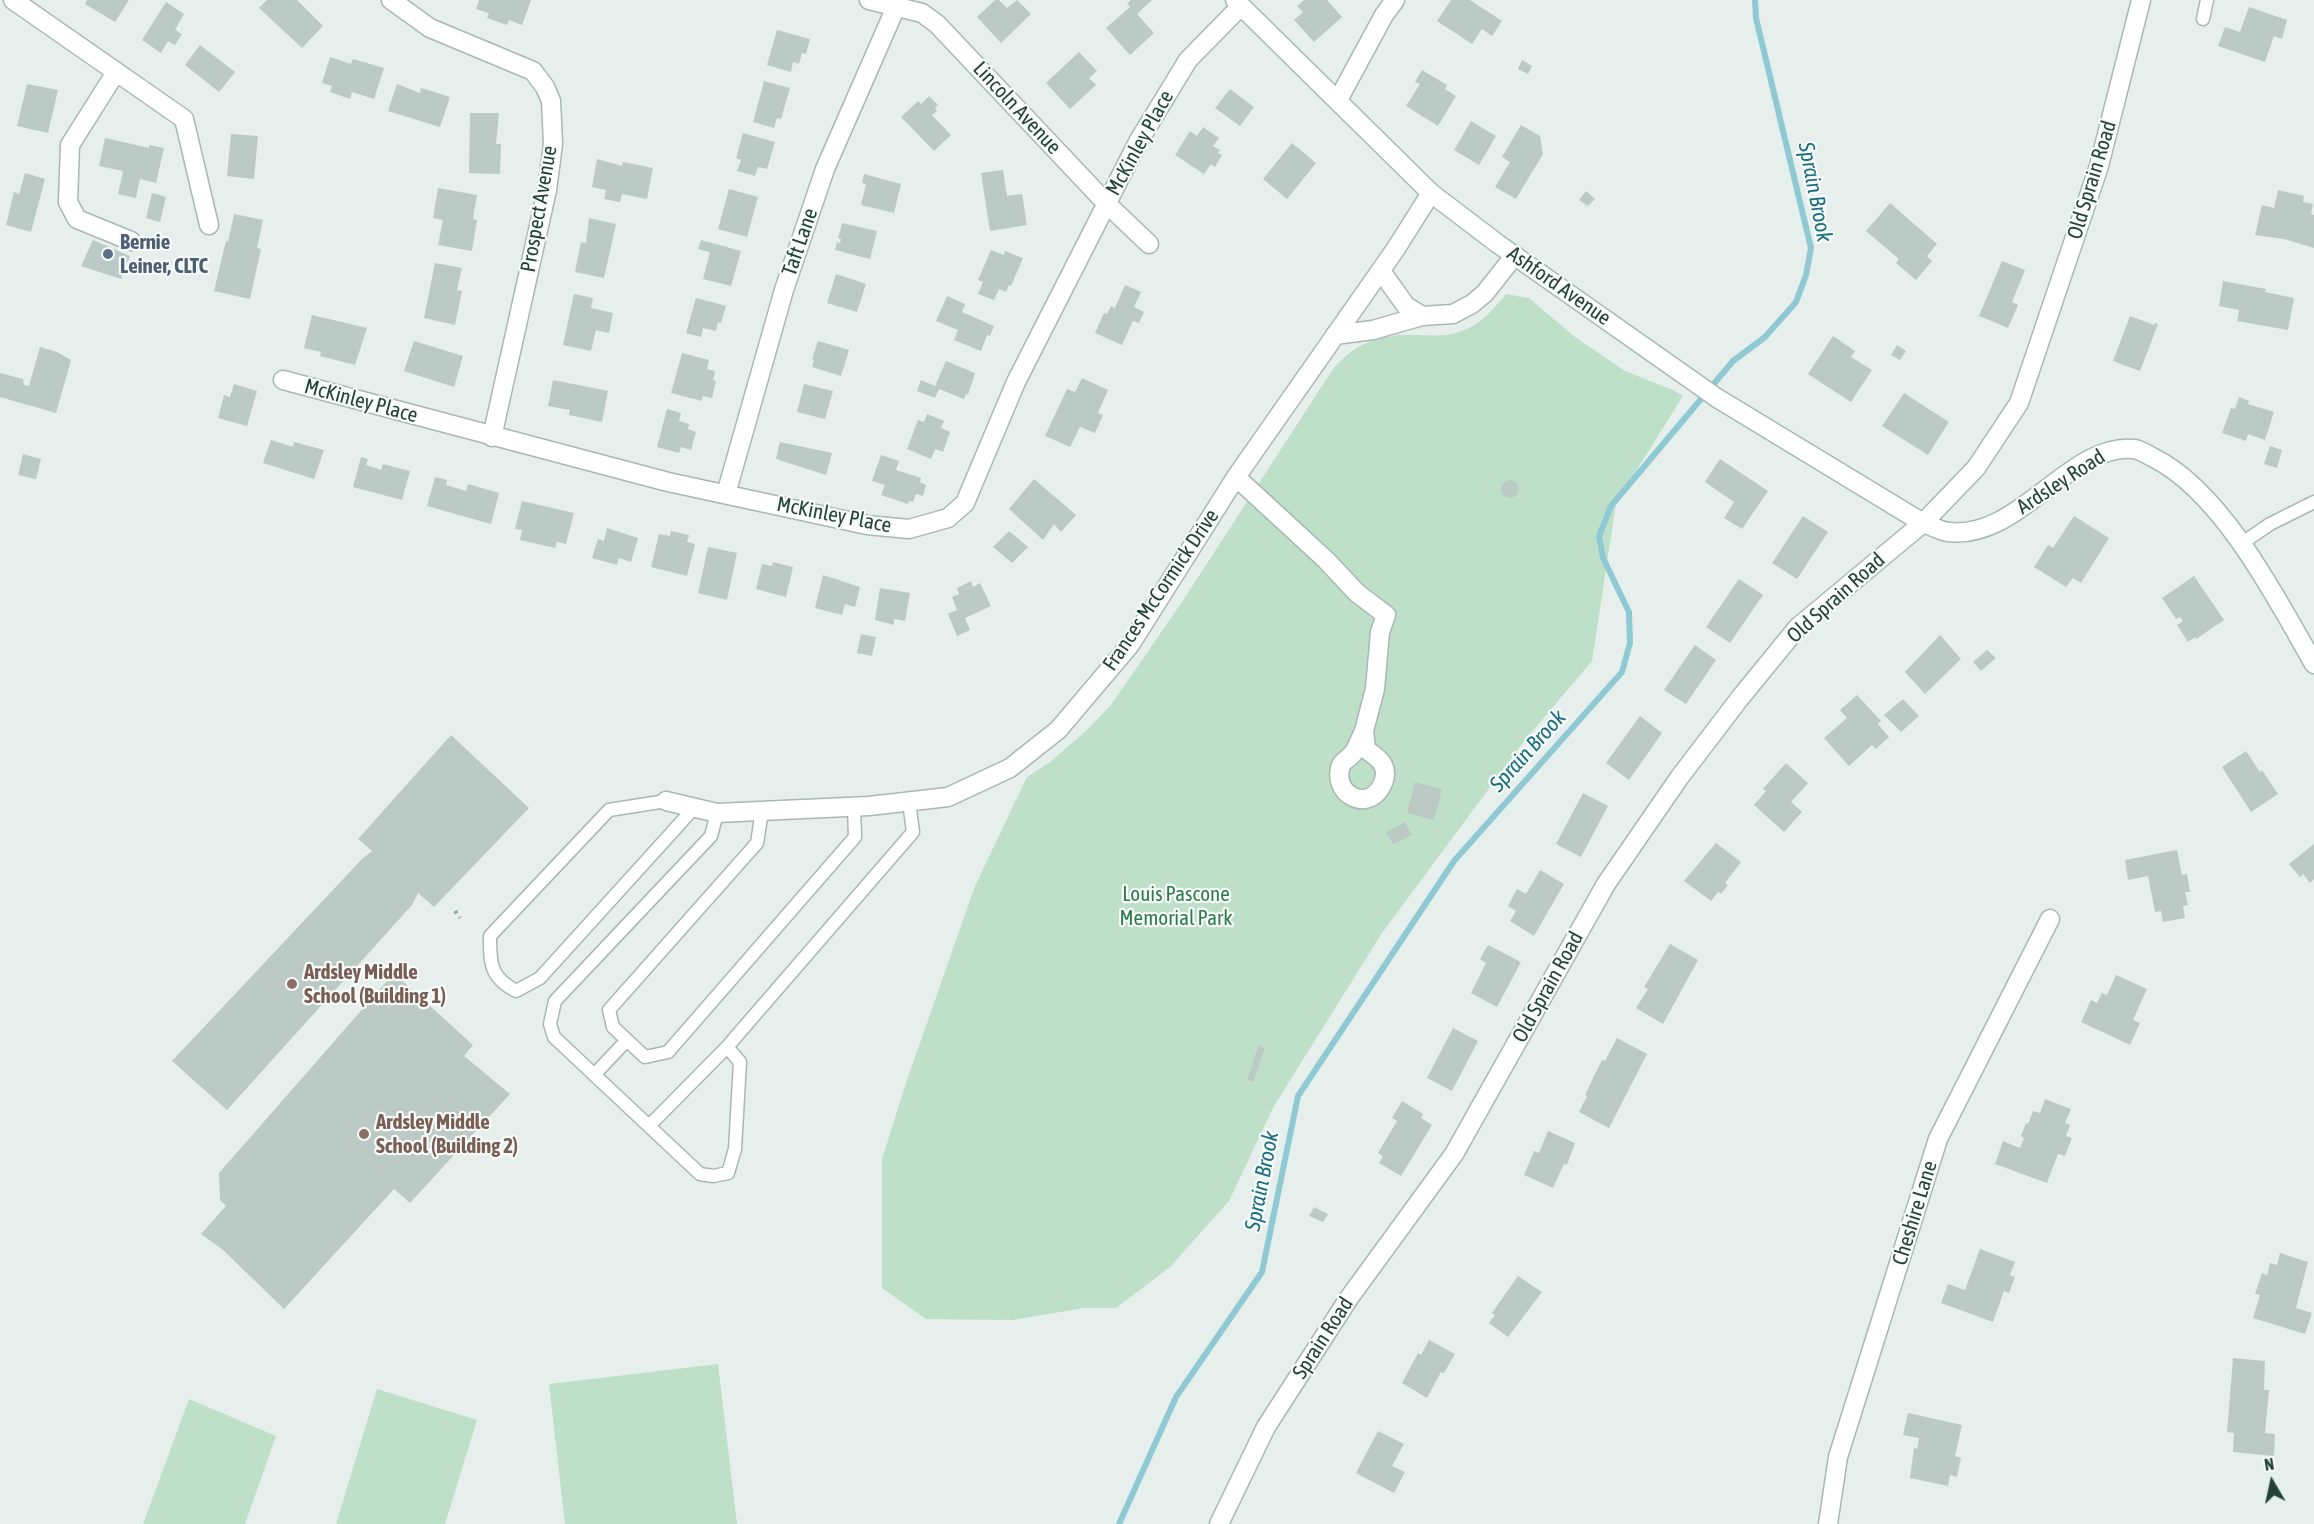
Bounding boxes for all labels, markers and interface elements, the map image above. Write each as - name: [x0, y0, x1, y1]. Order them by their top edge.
- street label: Lincoln Avenue: [968, 56, 1066, 160]
- street label: McKinley Place: [1101, 86, 1179, 200]
- street label: Old Sprain Road: [2062, 118, 2122, 242]
- water label: Sprain Brook: [1792, 140, 1838, 244]
- street label: Prospect Avenue: [515, 144, 563, 274]
- street label: Taft Lane: [777, 205, 823, 279]
- place label: Bernie Leiner, CLTC: [120, 229, 208, 279]
- street label: Ashford Avenue: [1502, 241, 1616, 331]
- marker: Bernie Leiner, CLTC: [101, 247, 115, 261]
- street label: McKinley Place: [302, 374, 420, 428]
- street label: Ardsley Road: [2012, 444, 2110, 520]
- street label: McKinley Place: [775, 492, 893, 538]
- street label: Frances McCormick Drive: [1098, 504, 1224, 676]
- street label: Old Sprain Road: [1782, 548, 1890, 648]
- water label: Sprain Brook: [1484, 705, 1572, 797]
- park label: Louis Pascone Memorial Park: [1120, 881, 1232, 931]
- street label: Old Sprain Road: [1507, 927, 1589, 1047]
- place label: Ardsley Middle School (Building 1): [304, 959, 446, 1009]
- marker: Ardsley Middle School (Building 1): [285, 977, 299, 991]
- place label: Ardsley Middle School (Building 2): [376, 1109, 518, 1159]
- marker: Ardsley Middle School (Building 2): [357, 1127, 371, 1141]
- water label: Sprain Brook: [1239, 1129, 1285, 1233]
- street label: Cheshire Lane: [1887, 1158, 1943, 1268]
- street label: Sprain Road: [1287, 1292, 1359, 1384]
- north arrow: [2242, 1452, 2302, 1512]
- text: N: [2263, 1455, 2275, 1474]

